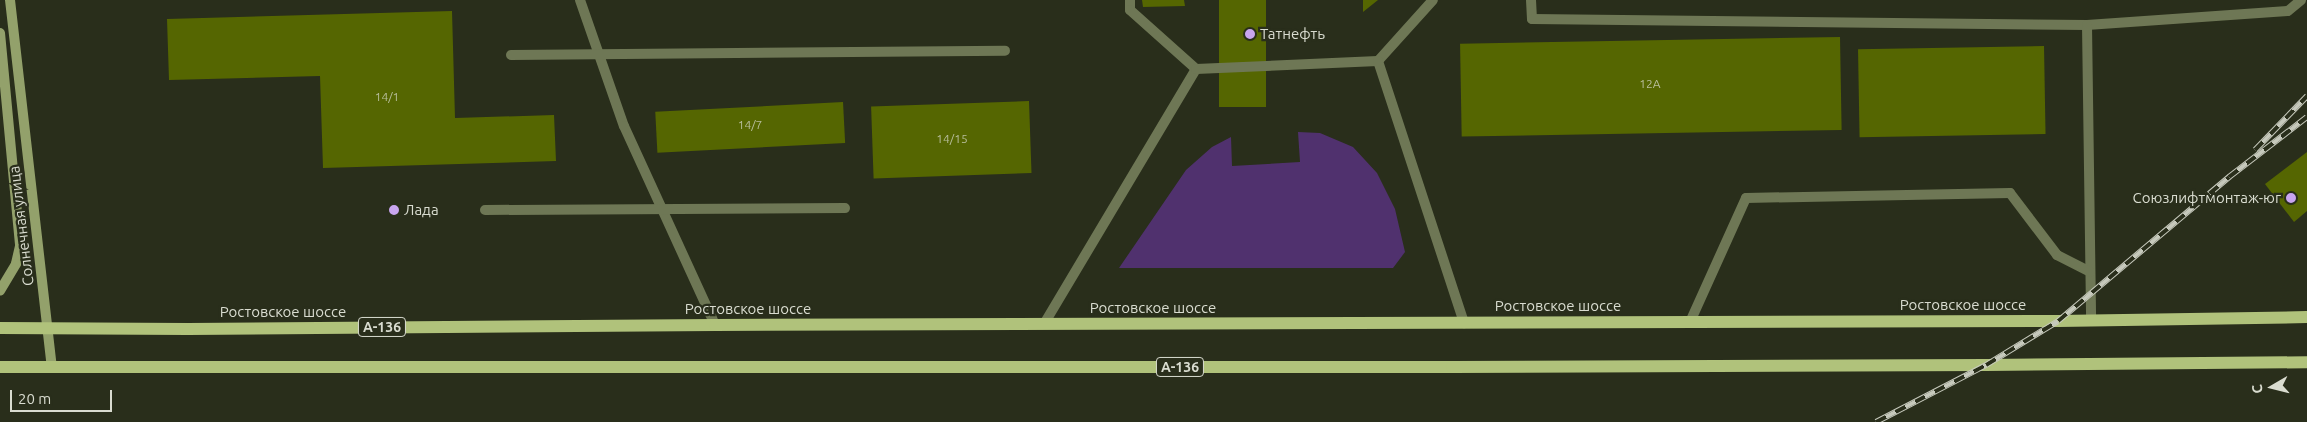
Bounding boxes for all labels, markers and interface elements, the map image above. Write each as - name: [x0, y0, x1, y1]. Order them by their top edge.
- place label: Татнефть: [1260, 25, 1325, 43]
- marker: Татнефть: [1244, 28, 1256, 40]
- house number: 12А: [1639, 77, 1661, 91]
- house number: 14/1: [375, 90, 399, 104]
- house number: 14/7: [738, 118, 762, 132]
- house number: 14/15: [936, 132, 968, 146]
- street label: Солнечная улица: [5, 165, 37, 287]
- place label: Союзлифтмонтаж-юг: [2132, 189, 2281, 207]
- marker: Союзлифтмонтаж-юг: [2285, 192, 2297, 204]
- place label: Лада: [404, 201, 439, 219]
- marker: Лада: [388, 204, 400, 216]
- street label: Ростовское шоссе: [1900, 296, 2026, 314]
- street label: Ростовское шоссе: [1495, 297, 1621, 315]
- street label: Ростовское шоссе: [1090, 299, 1216, 317]
- street label: Ростовское шоссе: [685, 300, 811, 318]
- street label: Ростовское шоссе: [220, 303, 346, 321]
- road number: А-136: [357, 316, 407, 338]
- road number: А-136: [1155, 356, 1205, 378]
- north arrow: [2247, 362, 2297, 412]
- scale bar: [12, 380, 115, 412]
- text: С: [2249, 384, 2266, 395]
- text: 20 m: [18, 390, 51, 407]

